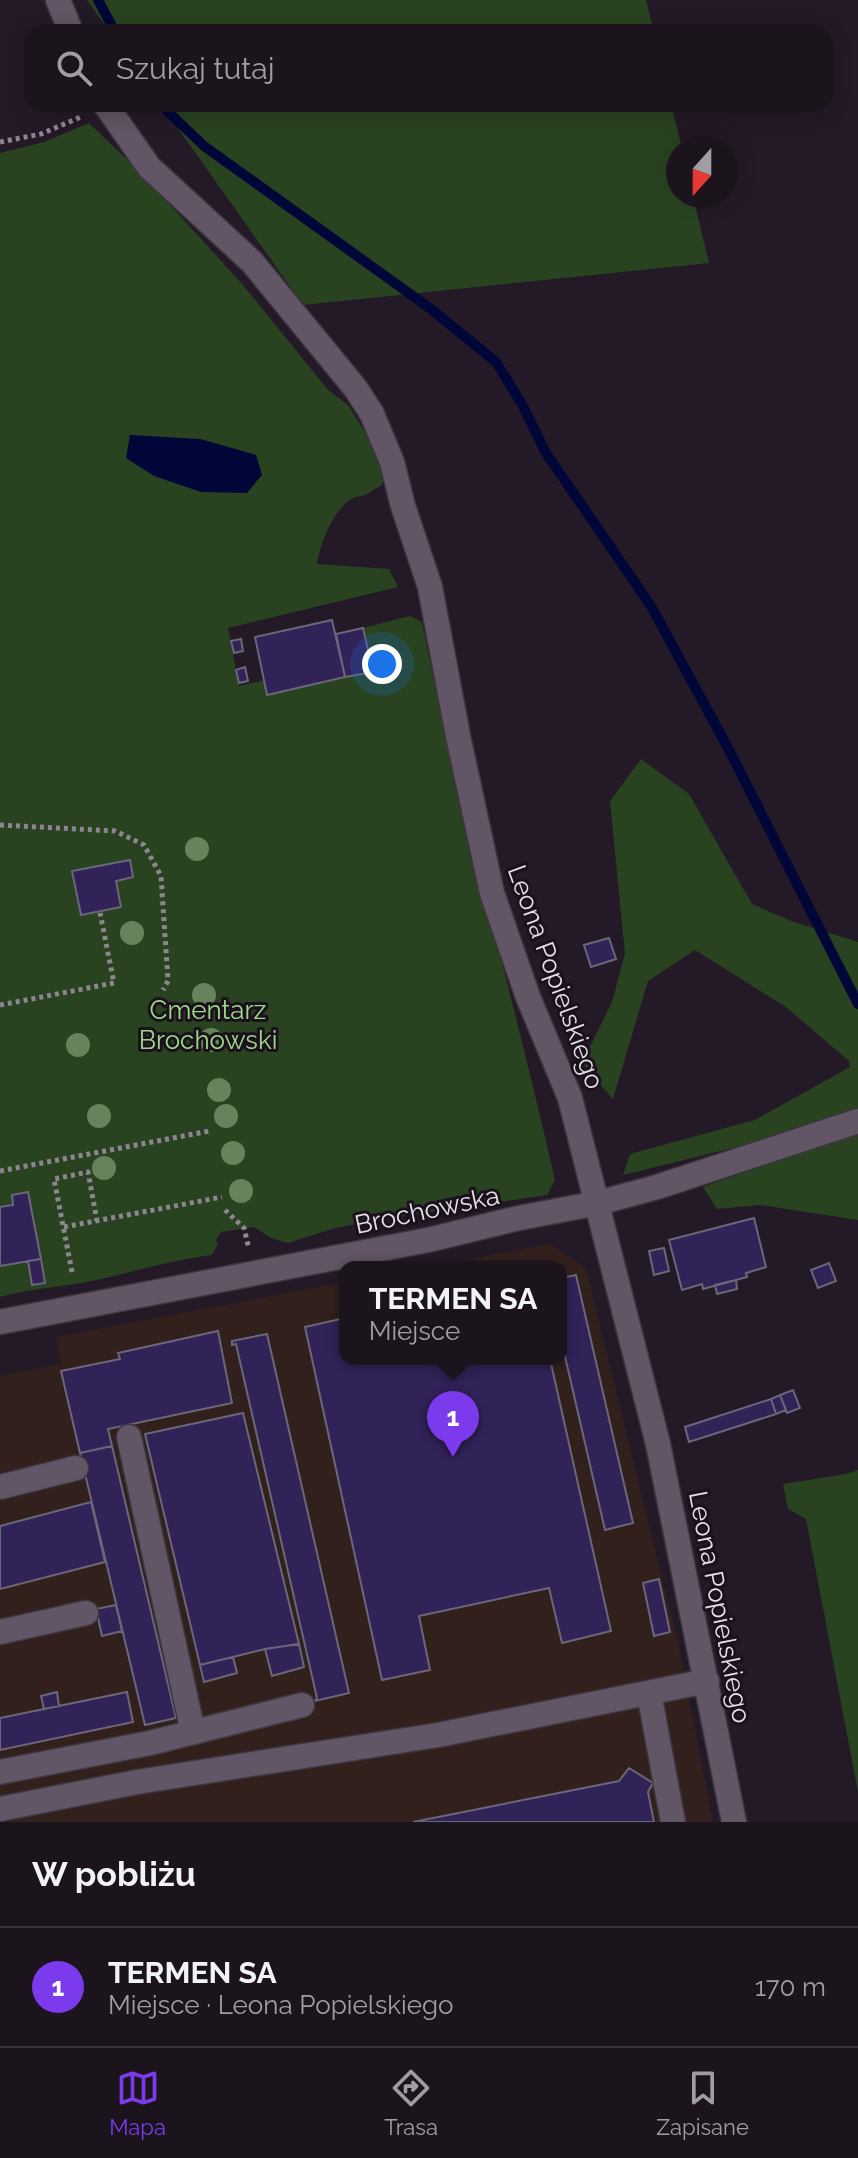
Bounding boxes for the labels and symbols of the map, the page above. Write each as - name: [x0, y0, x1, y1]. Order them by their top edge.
- north arrow: [666, 136, 738, 208]
- your location: [362, 644, 402, 684]
- street label: Leona Popielskiego: [502, 861, 610, 1093]
- park label: Cmentarz Brochowski: [139, 995, 277, 1055]
- street label: Brochowska: [352, 1180, 502, 1240]
- pin: 1: [427, 1391, 479, 1457]
- street label: Leona Popielskiego: [683, 1488, 757, 1726]

